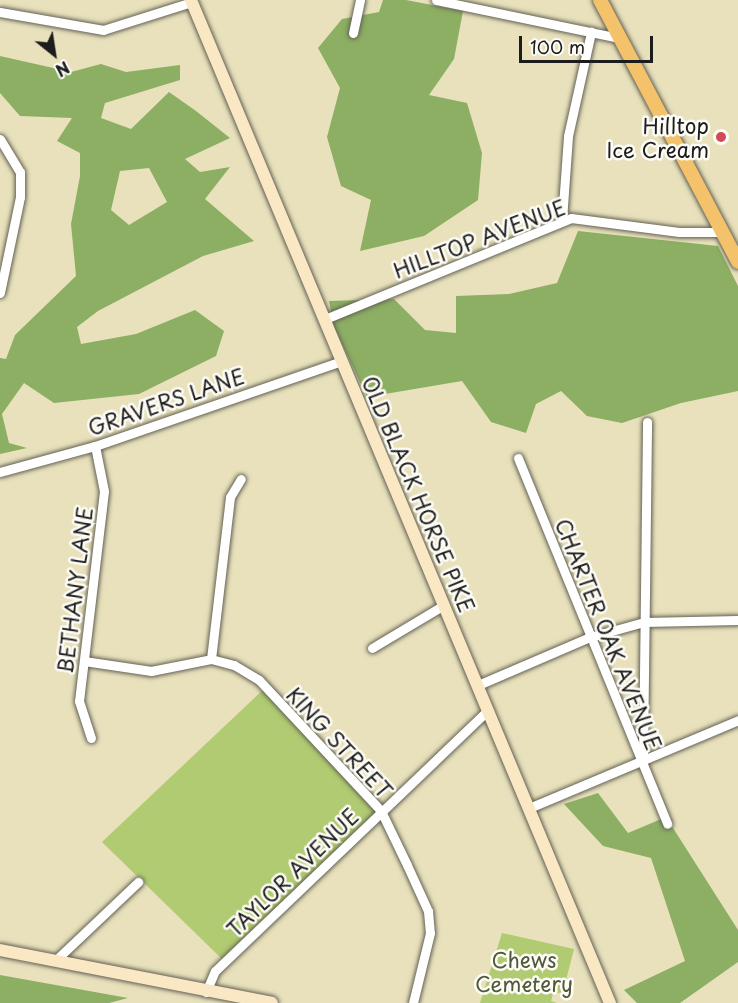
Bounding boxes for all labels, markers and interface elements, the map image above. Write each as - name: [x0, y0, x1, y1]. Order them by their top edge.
- north arrow: [24, 24, 84, 84]
- scale bar: [522, 24, 656, 62]
- text: 100 m: [530, 33, 585, 60]
- text: N: [52, 56, 74, 83]
- place label: Hilltop Ice Cream: [605, 112, 709, 162]
- marker: Hilltop Ice Cream: [714, 130, 728, 144]
- street label: HILLTOP AVENUE: [389, 194, 569, 282]
- street label: GRAVERS LANE: [83, 362, 249, 440]
- street label: OLD BLACK HORSE PIKE: [356, 368, 482, 620]
- street label: BETHANY LANE: [51, 505, 97, 675]
- street label: CHARTER OAK AVENUE: [550, 513, 668, 755]
- street label: KING STREET: [281, 681, 399, 803]
- street label: TAYLOR AVENUE: [220, 802, 364, 942]
- park label: Chews Cemetery: [475, 946, 573, 996]

